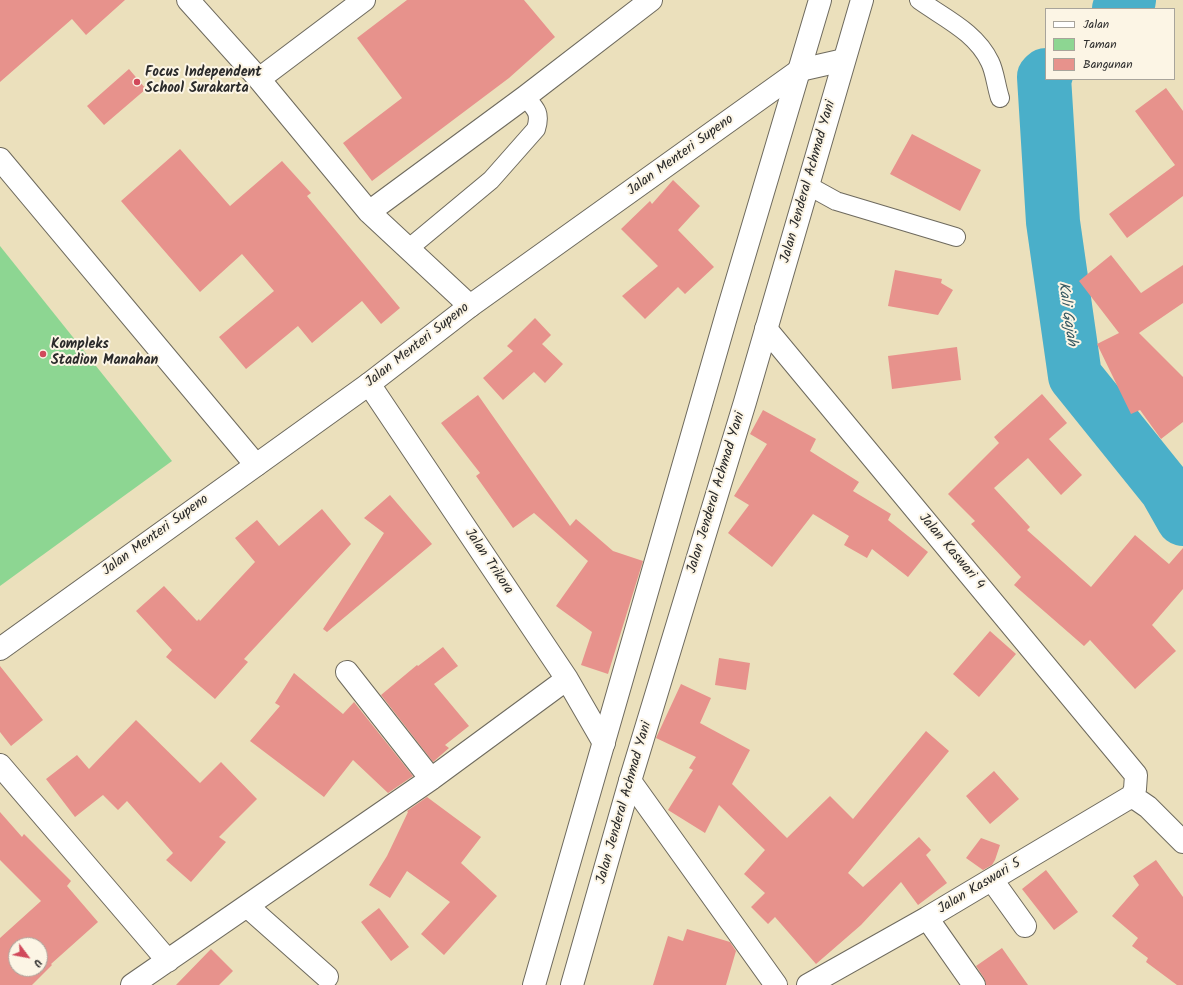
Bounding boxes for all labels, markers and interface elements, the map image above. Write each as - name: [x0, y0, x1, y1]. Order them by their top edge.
- legend: [1045, 8, 1175, 80]
- text: Jalan: [1083, 15, 1109, 34]
- text: Taman: [1083, 35, 1117, 54]
- text: Bangunan: [1083, 55, 1133, 74]
- place label: Focus Independent School Surakarta: [145, 66, 262, 98]
- marker: Focus Independent School Surakarta: [132, 77, 142, 87]
- street label: Jalan Jenderal Achmad Yani: [778, 99, 840, 265]
- street label: Jalan Menteri Supeno: [625, 112, 737, 200]
- water label: Kali Gajah: [1053, 281, 1079, 347]
- street label: Jalan Menteri Supeno: [363, 300, 473, 392]
- place label: Kompleks Stadion Manahan: [51, 338, 158, 370]
- marker: Kompleks Stadion Manahan: [38, 349, 48, 359]
- street label: Jalan Jenderal Achmad Yani: [684, 410, 750, 576]
- street label: Jalan Menteri Supeno: [100, 492, 212, 580]
- street label: Jalan Kaswari 4: [914, 510, 988, 594]
- street label: Jalan Trikora: [460, 526, 516, 598]
- street label: Jalan Jenderal Achmad Yani: [594, 720, 656, 886]
- street label: Jalan Kaswari 5: [935, 856, 1025, 918]
- north arrow: [8, 937, 48, 977]
- text: U: [28, 955, 47, 970]

